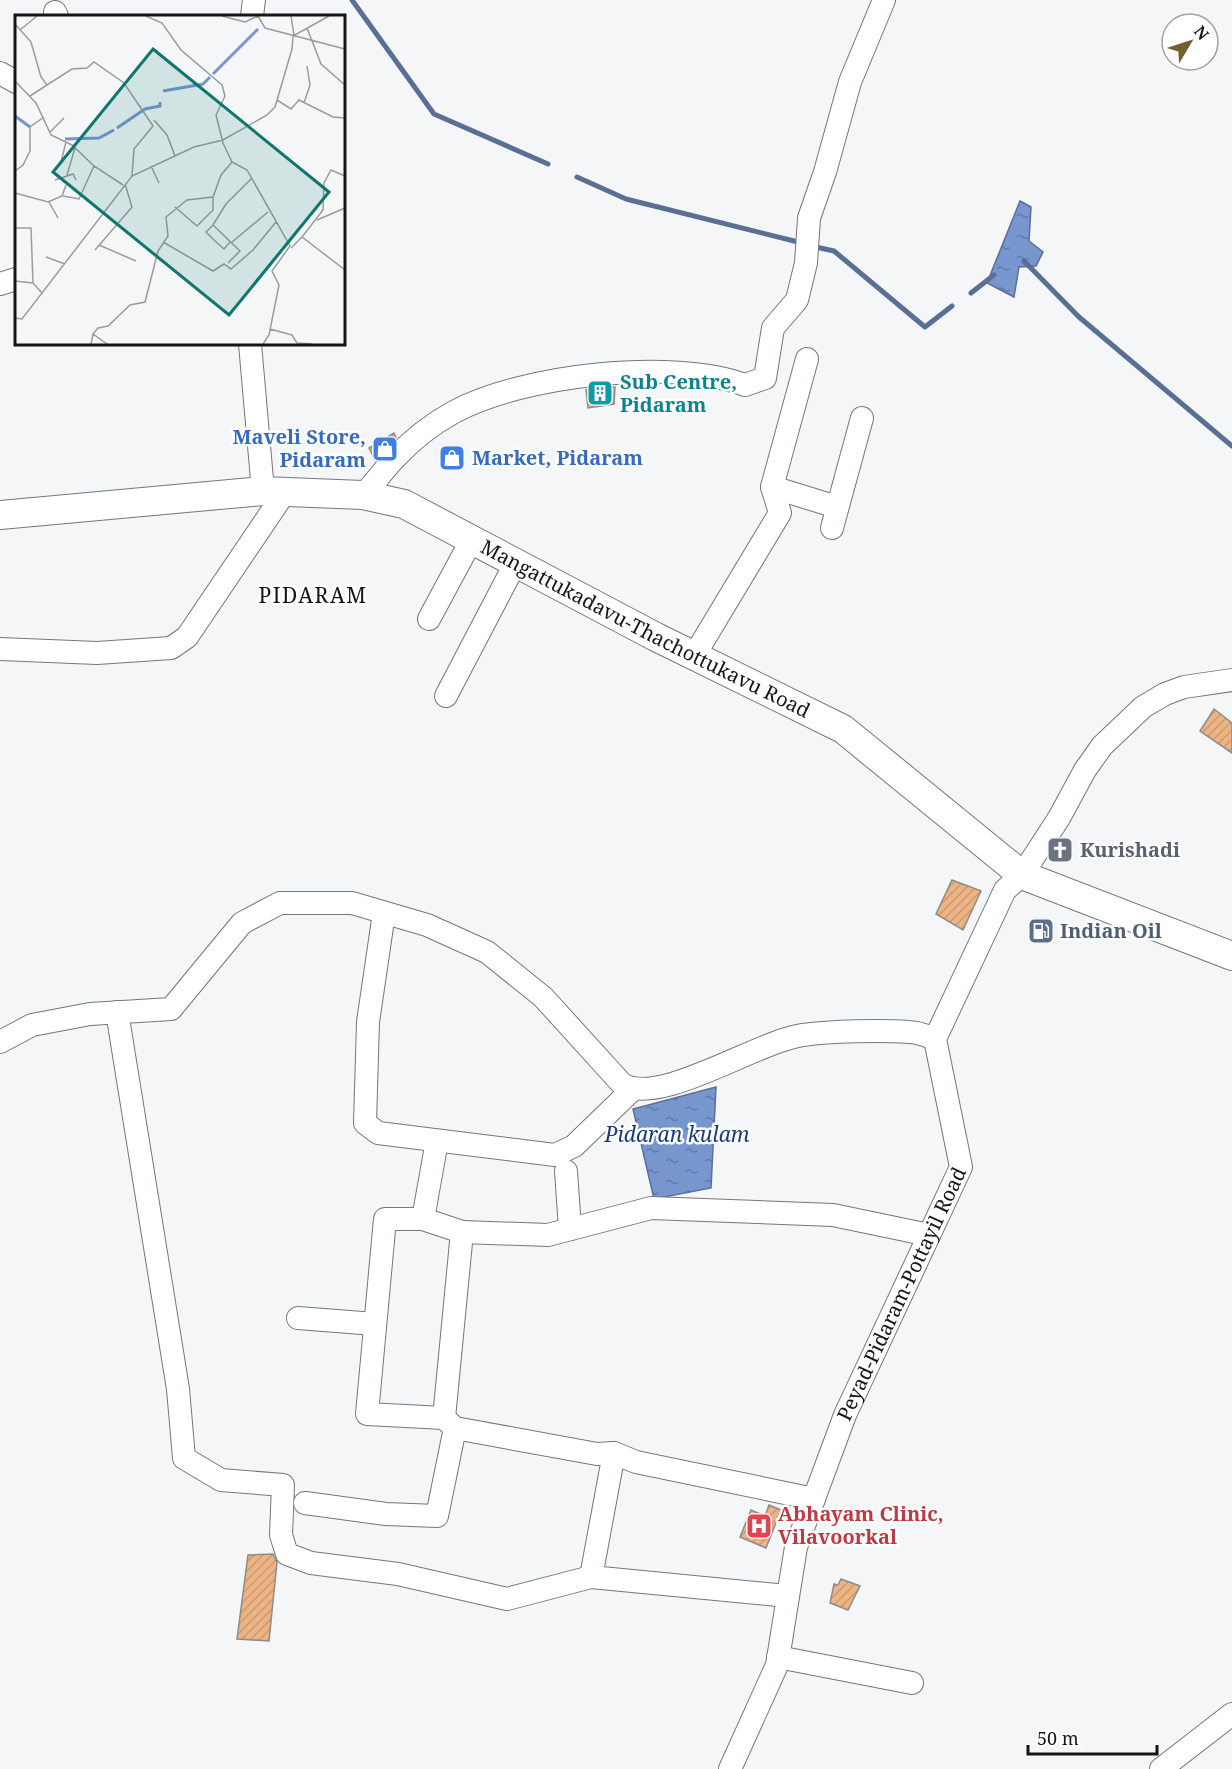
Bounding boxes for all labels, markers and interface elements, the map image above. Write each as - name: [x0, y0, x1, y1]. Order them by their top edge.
- north arrow: [1160, 12, 1220, 72]
- inset map: [15, 15, 345, 345]
- text: N: [1189, 21, 1214, 45]
- place label: Sub Centre, Pidaram: [620, 368, 737, 418]
- building icon: Sub Centre, Pidaram: [585, 378, 615, 408]
- place label: Maveli Store, Pidaram: [232, 423, 366, 473]
- shop icon: Maveli Store, Pidaram: [370, 434, 400, 464]
- shop icon: Market, Pidaram: [437, 443, 467, 473]
- place label: Market, Pidaram: [472, 444, 643, 471]
- street label: Mangattukadavu-Thachottukavu Road: [476, 533, 815, 724]
- district label: PIDARAM: [259, 581, 367, 609]
- church icon: Kurishadi: [1045, 835, 1075, 865]
- place label: Kurishadi: [1080, 836, 1180, 863]
- fuel station icon: Indian Oil: [1026, 916, 1056, 946]
- place label: Indian Oil: [1060, 917, 1162, 944]
- water label: Pidaran kulam: [603, 1120, 750, 1148]
- street label: Peyad-Pidaram-Pottayil Road: [830, 1163, 972, 1425]
- place label: Abhayam Clinic, Vilavoorkal: [778, 1500, 944, 1550]
- hospital icon: Abhayam Clinic, Vilavoorkal: [744, 1511, 774, 1541]
- scale bar: [1028, 1718, 1157, 1756]
- text: 50 m: [1037, 1726, 1079, 1750]

